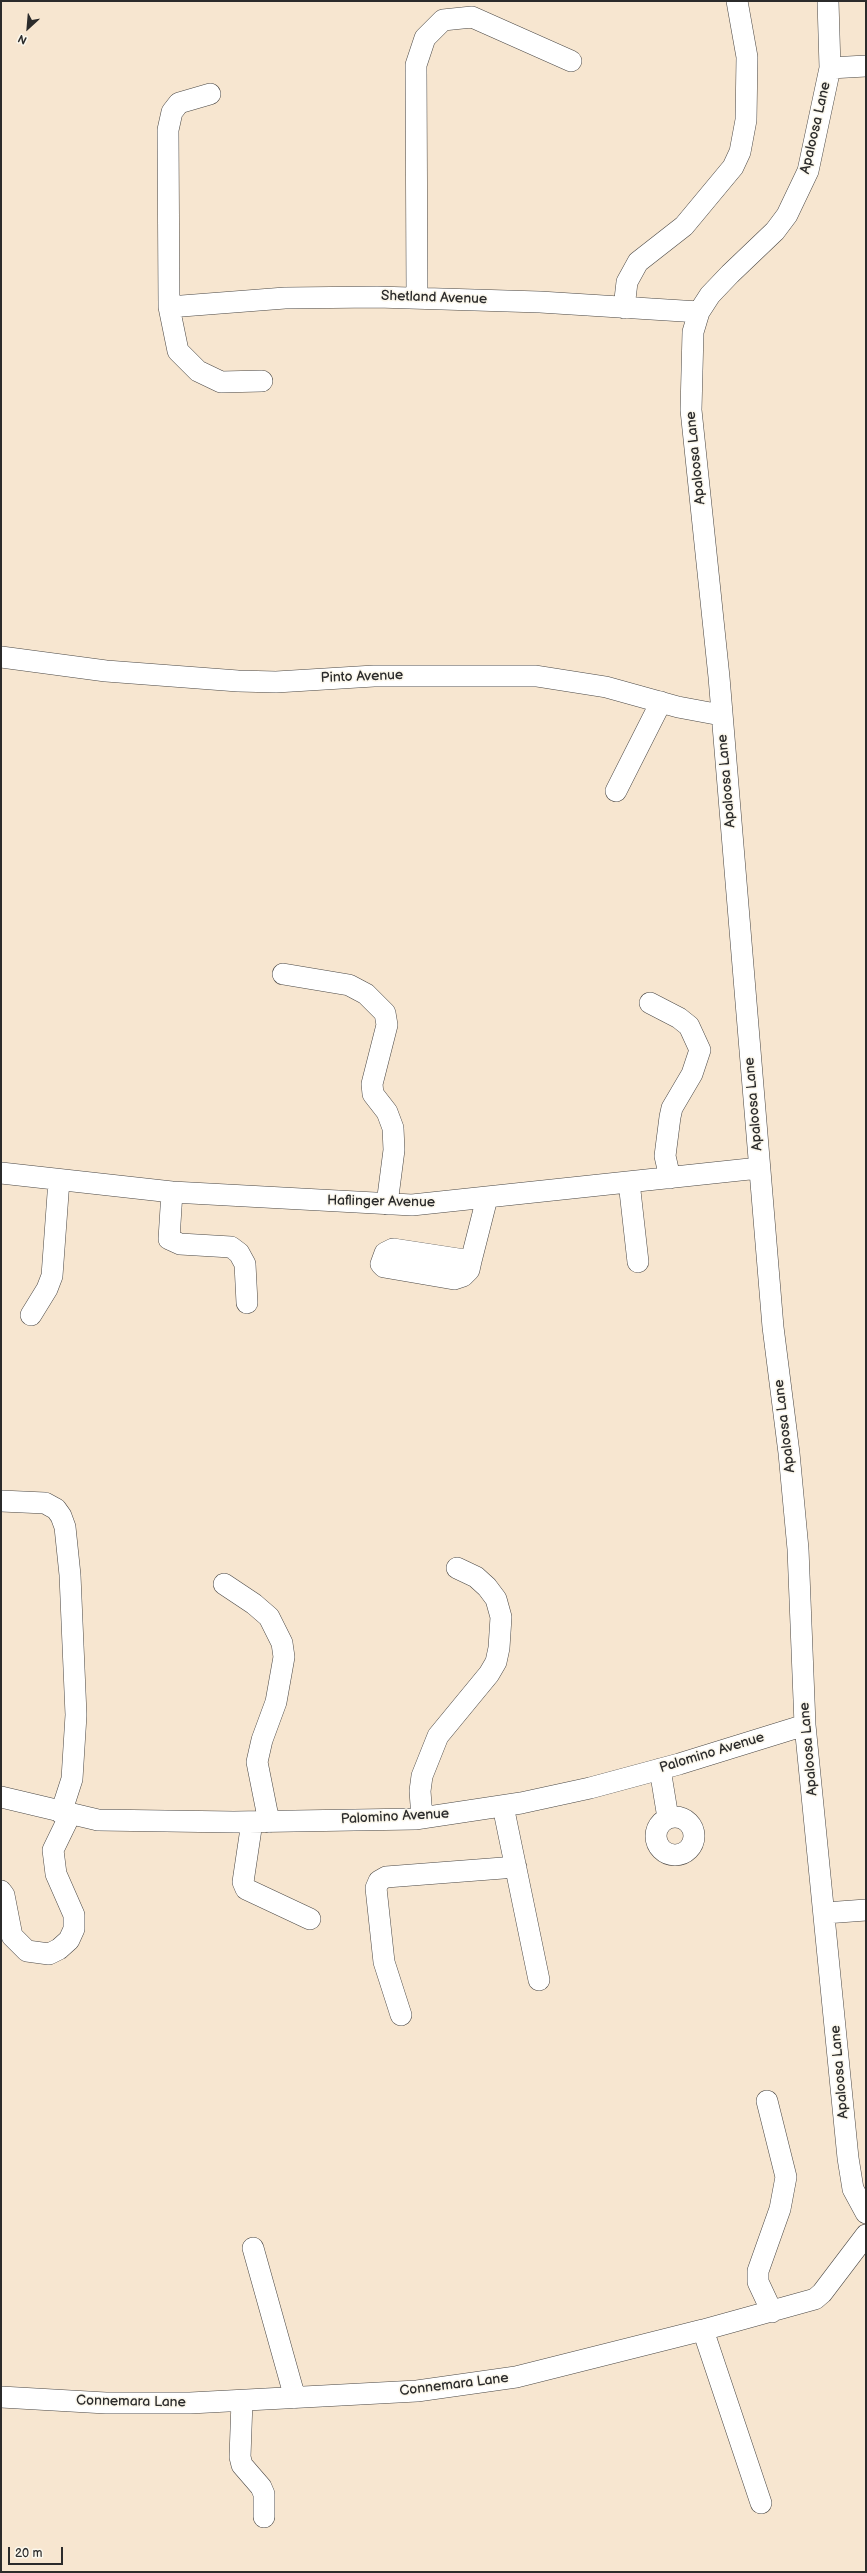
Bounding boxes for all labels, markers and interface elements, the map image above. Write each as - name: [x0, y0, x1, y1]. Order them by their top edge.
- north arrow: [8, 8, 48, 48]
- text: N: [16, 32, 29, 47]
- street label: Apaloosa Lane: [797, 80, 835, 176]
- street label: Shetland Avenue: [381, 288, 487, 308]
- street label: Apaloosa Lane: [683, 410, 709, 506]
- street label: Pinto Avenue: [320, 667, 404, 687]
- street label: Apaloosa Lane: [715, 733, 739, 829]
- street label: Apaloosa Lane: [742, 1056, 766, 1152]
- street label: Haflinger Avenue: [327, 1193, 435, 1211]
- street label: Apaloosa Lane: [771, 1378, 799, 1474]
- street label: Apaloosa Lane: [797, 1701, 821, 1797]
- street label: Palomino Avenue: [658, 1729, 766, 1777]
- street label: Palomino Avenue: [340, 1806, 450, 1828]
- street label: Apaloosa Lane: [828, 2024, 852, 2120]
- street label: Connemara Lane: [399, 2370, 509, 2400]
- street label: Connemara Lane: [76, 2393, 186, 2411]
- scale bar: [10, 2539, 65, 2565]
- text: 20 m: [15, 2546, 42, 2561]

